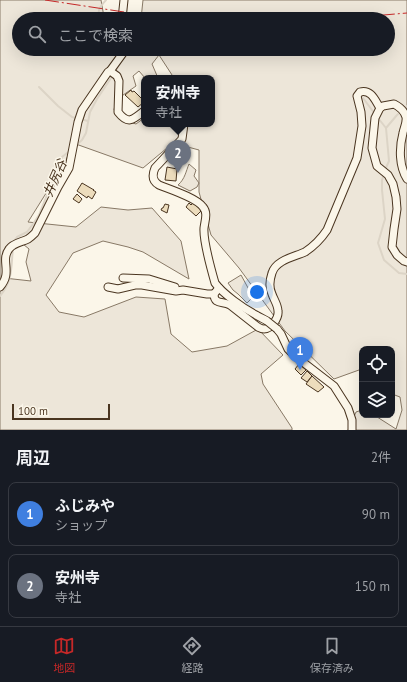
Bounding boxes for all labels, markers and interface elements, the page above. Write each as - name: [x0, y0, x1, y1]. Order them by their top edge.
- search box: [12, 12, 395, 56]
- icon: search: [26, 23, 48, 45]
- text: ここで検索: [58, 26, 133, 45]
- popup: [141, 75, 215, 127]
- text: 安州寺: [155, 83, 201, 102]
- text: 寺社: [155, 104, 182, 121]
- pin: 2: [165, 140, 191, 173]
- water label: 井尻谷: [39, 156, 71, 199]
- your location: [247, 282, 267, 302]
- pin: 1: [287, 337, 313, 370]
- map controls: [359, 346, 395, 418]
- button: locate: [359, 346, 395, 382]
- button: layers: [359, 382, 395, 418]
- scale bar: [12, 402, 110, 421]
- text: 100 m: [18, 404, 48, 418]
- text: 周辺: [16, 447, 50, 469]
- text: 2件: [371, 449, 391, 466]
- text: ふじみや: [55, 496, 115, 515]
- text: 1: [26, 506, 34, 523]
- text: 90 m: [362, 506, 390, 523]
- text: ショップ: [55, 517, 107, 534]
- text: 安州寺: [55, 568, 100, 587]
- text: 2: [26, 578, 34, 595]
- text: 150 m: [355, 578, 390, 595]
- text: 寺社: [55, 589, 81, 606]
- tab: 地図: [53, 635, 75, 675]
- tab: 経路: [181, 635, 203, 675]
- tab: 保存済み: [310, 635, 354, 675]

